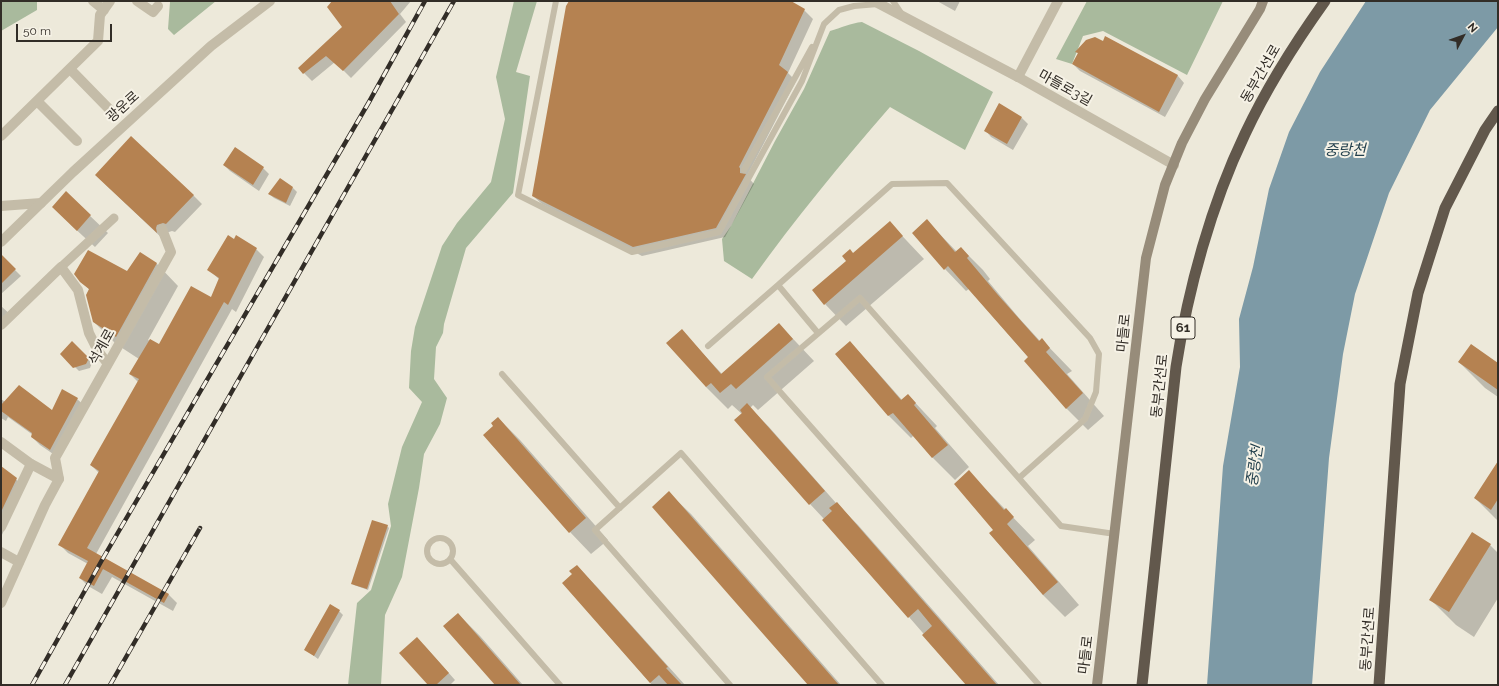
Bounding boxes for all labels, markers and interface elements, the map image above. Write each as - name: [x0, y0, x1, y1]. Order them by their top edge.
- scale bar: [18, 16, 114, 42]
- north arrow: [1443, 16, 1483, 56]
- text: N: [1465, 20, 1480, 35]
- text: 50 m: [23, 24, 51, 38]
- street label: 동부간선로: [1238, 42, 1284, 106]
- street label: 마들로3길: [1035, 66, 1095, 110]
- street label: 광운로: [103, 88, 143, 126]
- water label: 중랑천: [1324, 141, 1366, 159]
- street label: 마들로: [1114, 313, 1134, 353]
- road number: 61: [1171, 317, 1195, 339]
- street label: 석계로: [85, 326, 119, 368]
- street label: 동부간선로: [1148, 353, 1172, 419]
- water label: 중랑천: [1243, 444, 1267, 488]
- street label: 동부간선로: [1357, 606, 1379, 672]
- street label: 마들로: [1075, 635, 1097, 675]

